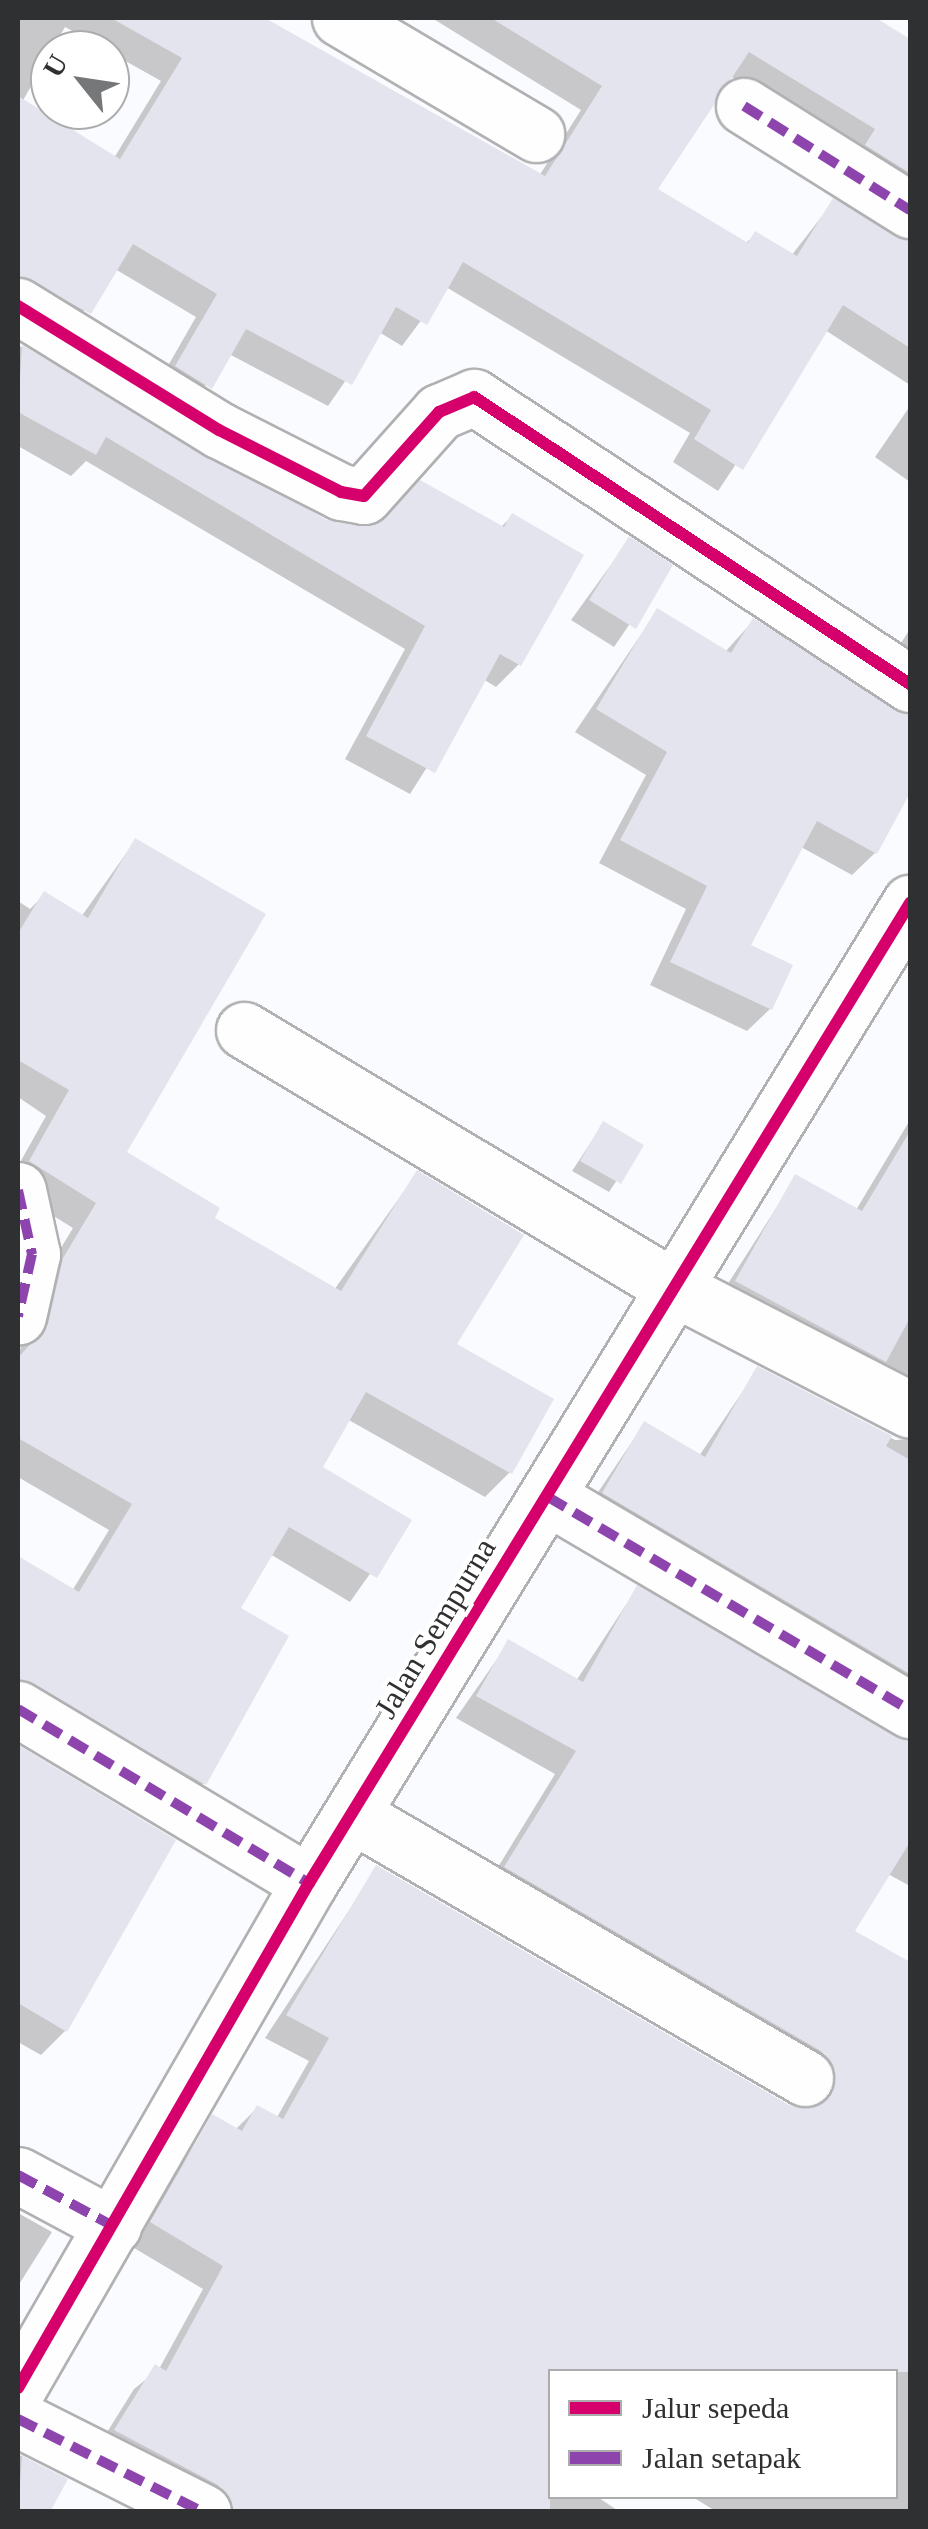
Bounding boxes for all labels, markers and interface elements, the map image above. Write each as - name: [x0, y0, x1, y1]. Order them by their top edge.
- north arrow: [30, 30, 130, 130]
- text: U: [37, 49, 74, 82]
- street label: Jalan Sempurna: [366, 1531, 504, 1725]
- legend: [548, 2369, 898, 2499]
- text: Jalur sepeda: [642, 2391, 789, 2424]
- text: Jalan setapak: [642, 2441, 801, 2474]

